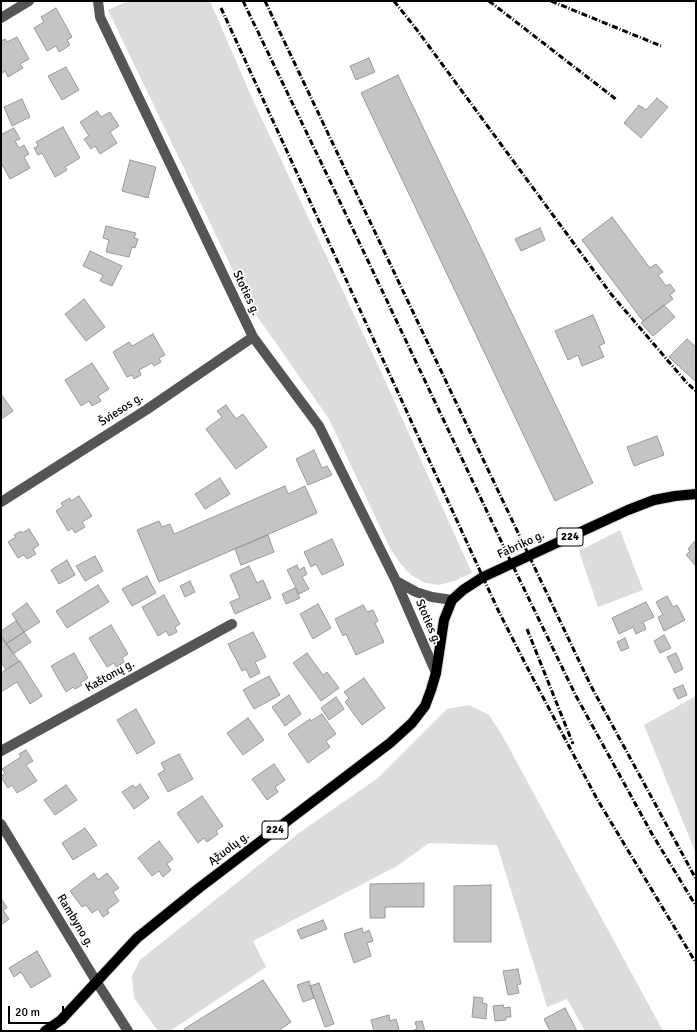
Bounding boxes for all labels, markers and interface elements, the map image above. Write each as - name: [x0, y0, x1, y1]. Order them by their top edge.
- street label: Stoties g.: [229, 268, 263, 318]
- street label: Šviesos g.: [96, 390, 146, 430]
- street label: Fabriko g.: [495, 528, 547, 562]
- road number: 224: [557, 528, 583, 546]
- street label: Stoties g.: [412, 597, 444, 647]
- street label: Kaštonų g.: [83, 657, 137, 695]
- road number: 224: [262, 821, 288, 839]
- street label: Ąžuolų g.: [206, 829, 252, 869]
- street label: Rambyno g.: [53, 892, 97, 950]
- scale bar: [10, 998, 66, 1024]
- text: 20 m: [15, 1005, 40, 1020]

